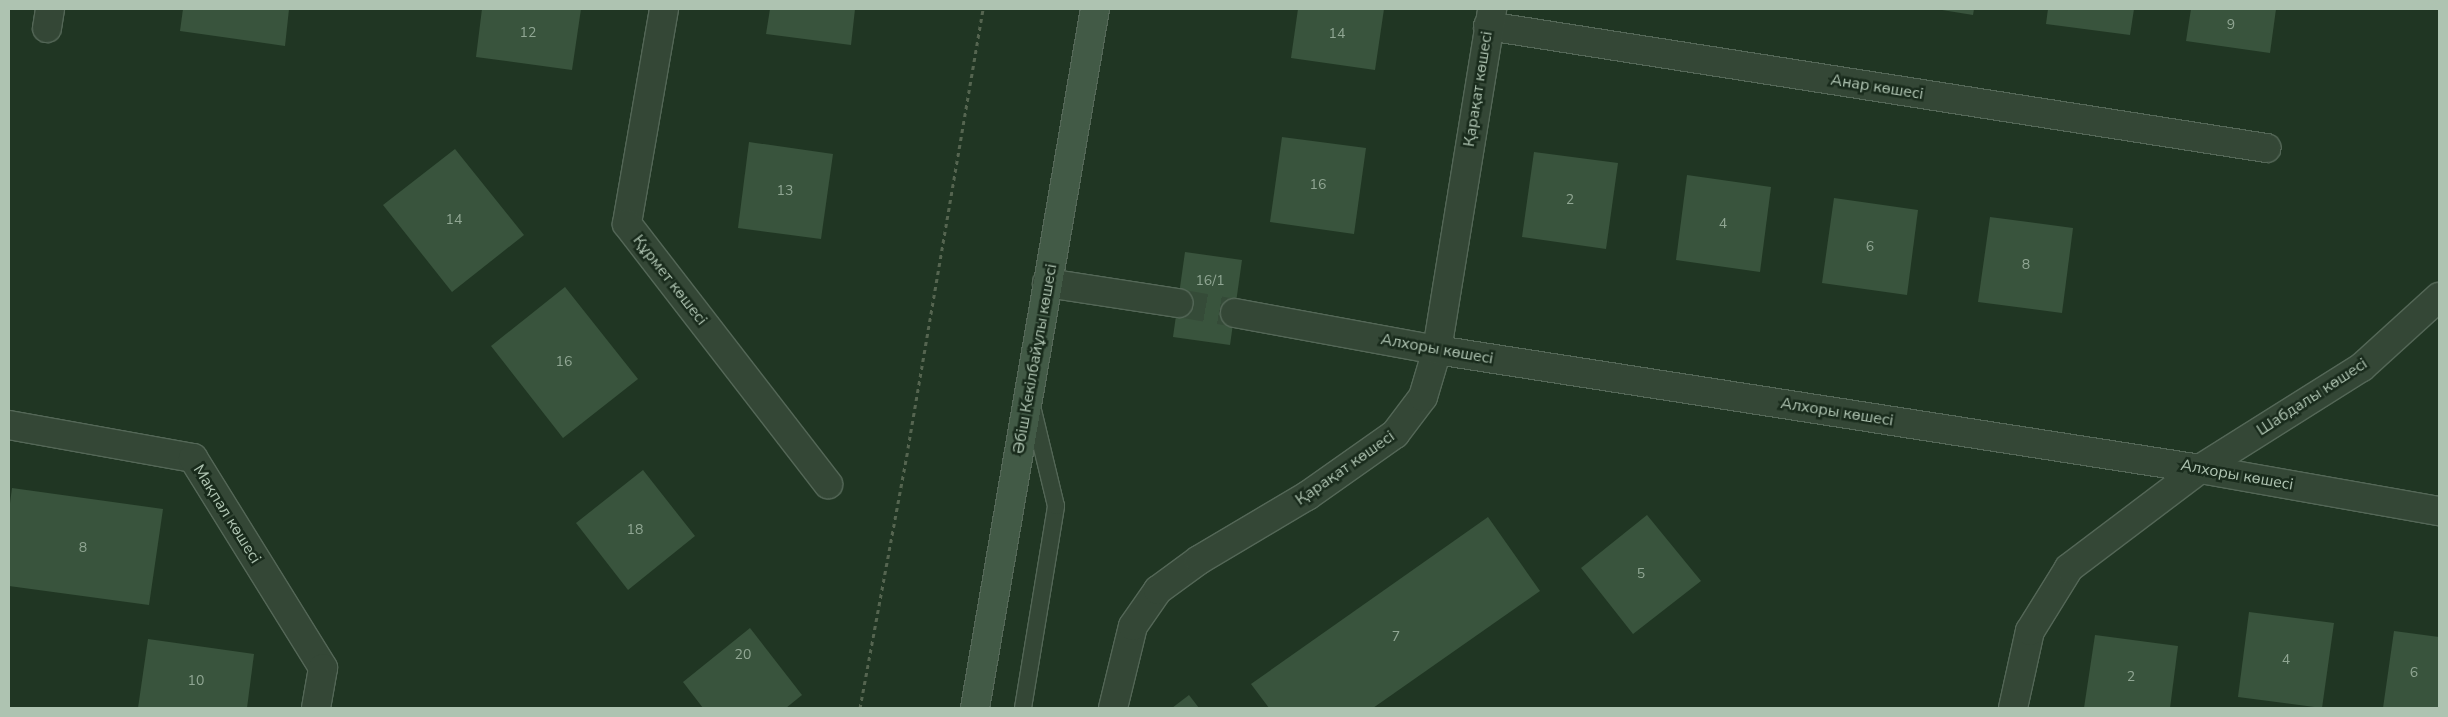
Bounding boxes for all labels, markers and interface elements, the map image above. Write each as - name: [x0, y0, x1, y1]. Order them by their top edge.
- house number: 9: [2227, 17, 2235, 33]
- house number: 12: [520, 25, 536, 41]
- house number: 14: [1329, 26, 1345, 42]
- street label: Қарақат көшесі: [1459, 30, 1497, 148]
- street label: Анар көшесі: [1829, 70, 1925, 104]
- house number: 16: [1310, 177, 1326, 193]
- house number: 13: [777, 183, 793, 199]
- house number: 2: [1566, 192, 1574, 208]
- house number: 14: [446, 212, 462, 228]
- house number: 4: [1719, 216, 1727, 232]
- street label: Құрмет көшесі: [629, 231, 711, 329]
- house number: 6: [1866, 239, 1874, 255]
- house number: 8: [2022, 257, 2030, 273]
- street label: Әбіш Кекілбайұлы көшесі: [1009, 263, 1061, 455]
- house number: 16/1: [1195, 273, 1225, 289]
- street label: Алхоры көшесі: [1379, 330, 1495, 368]
- house number: 16: [556, 354, 572, 370]
- street label: Шабдалы көшесі: [2253, 354, 2371, 440]
- street label: Алхоры көшесі: [1779, 394, 1895, 430]
- street label: Қарақат көшесі: [1292, 427, 1398, 509]
- street label: Алхоры көшесі: [2179, 456, 2295, 494]
- street label: Мақпал көшесі: [189, 461, 265, 567]
- house number: 18: [627, 522, 643, 538]
- house number: 8: [79, 540, 87, 556]
- house number: 5: [1637, 566, 1645, 582]
- house number: 7: [1392, 629, 1400, 645]
- house number: 20: [735, 647, 751, 663]
- house number: 4: [2282, 652, 2290, 668]
- house number: 6: [2410, 665, 2418, 681]
- house number: 2: [2127, 669, 2135, 685]
- house number: 10: [188, 673, 204, 689]

